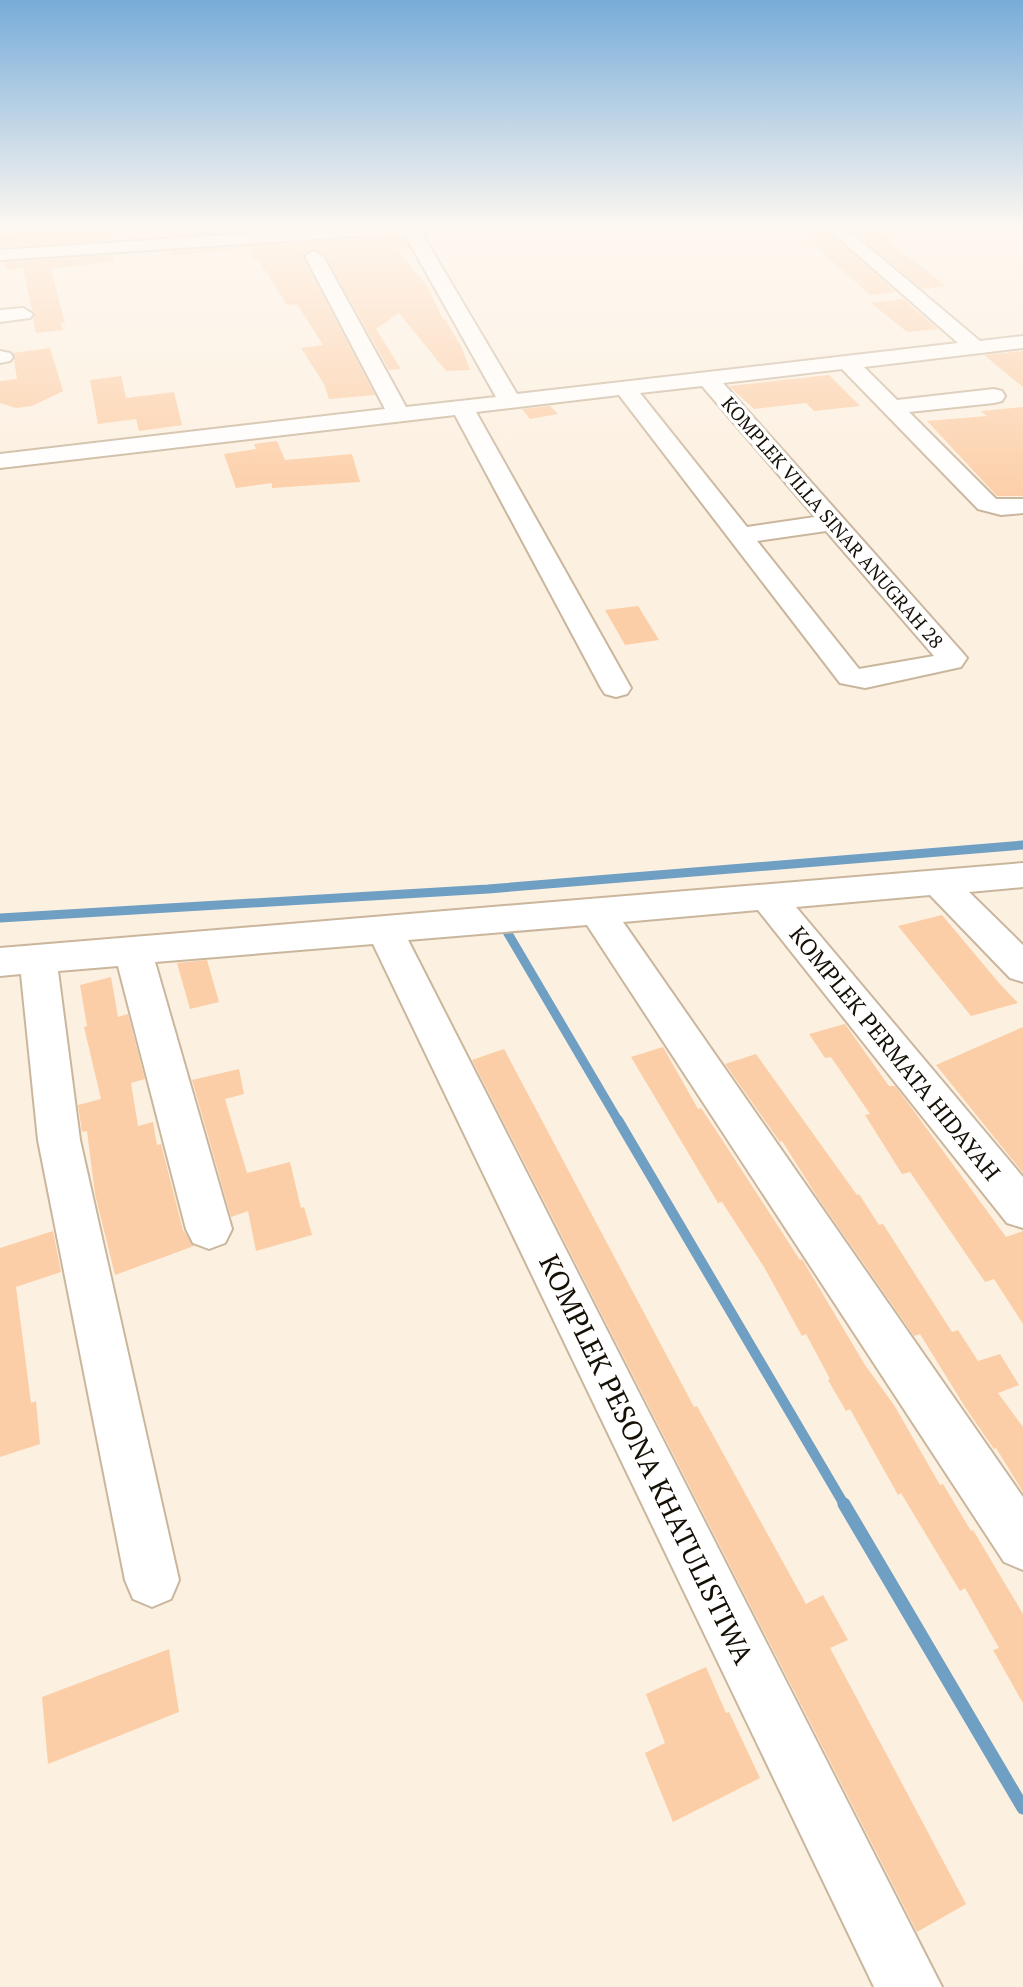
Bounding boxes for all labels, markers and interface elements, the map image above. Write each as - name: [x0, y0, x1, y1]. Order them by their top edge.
- street label: KOMPLEK VILLA SINAR ANUGRAH 28: [717, 391, 949, 653]
- street label: KOMPLEK PERMATA HIDAYAH: [783, 919, 1007, 1187]
- street label: KOMPLEK PESONA KHATULISTIWA: [531, 1248, 763, 1671]

